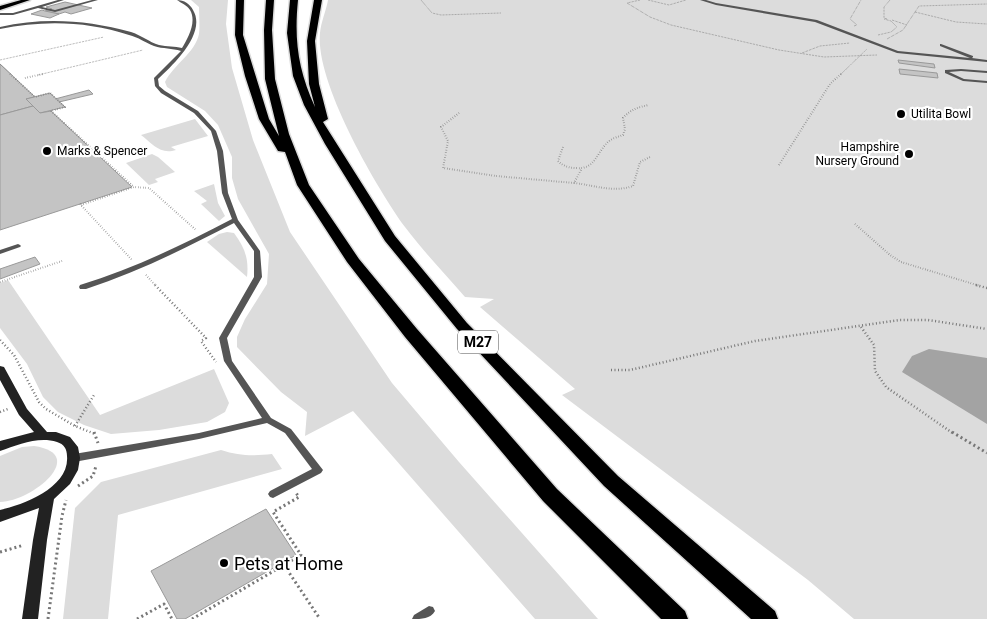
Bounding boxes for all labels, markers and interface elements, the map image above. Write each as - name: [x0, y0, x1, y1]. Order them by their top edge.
- place label: Utilita Bowl: [911, 107, 971, 121]
- marker: Utilita Bowl: [895, 108, 907, 120]
- place label: Hampshire Nursery Ground: [815, 140, 899, 168]
- place label: Marks & Spencer: [57, 144, 147, 158]
- marker: Marks & Spencer: [41, 145, 53, 157]
- marker: Hampshire Nursery Ground: [903, 148, 915, 160]
- road number: M27: [458, 331, 498, 354]
- place label: Pets at Home: [234, 553, 343, 574]
- marker: Pets at Home: [218, 557, 230, 569]

